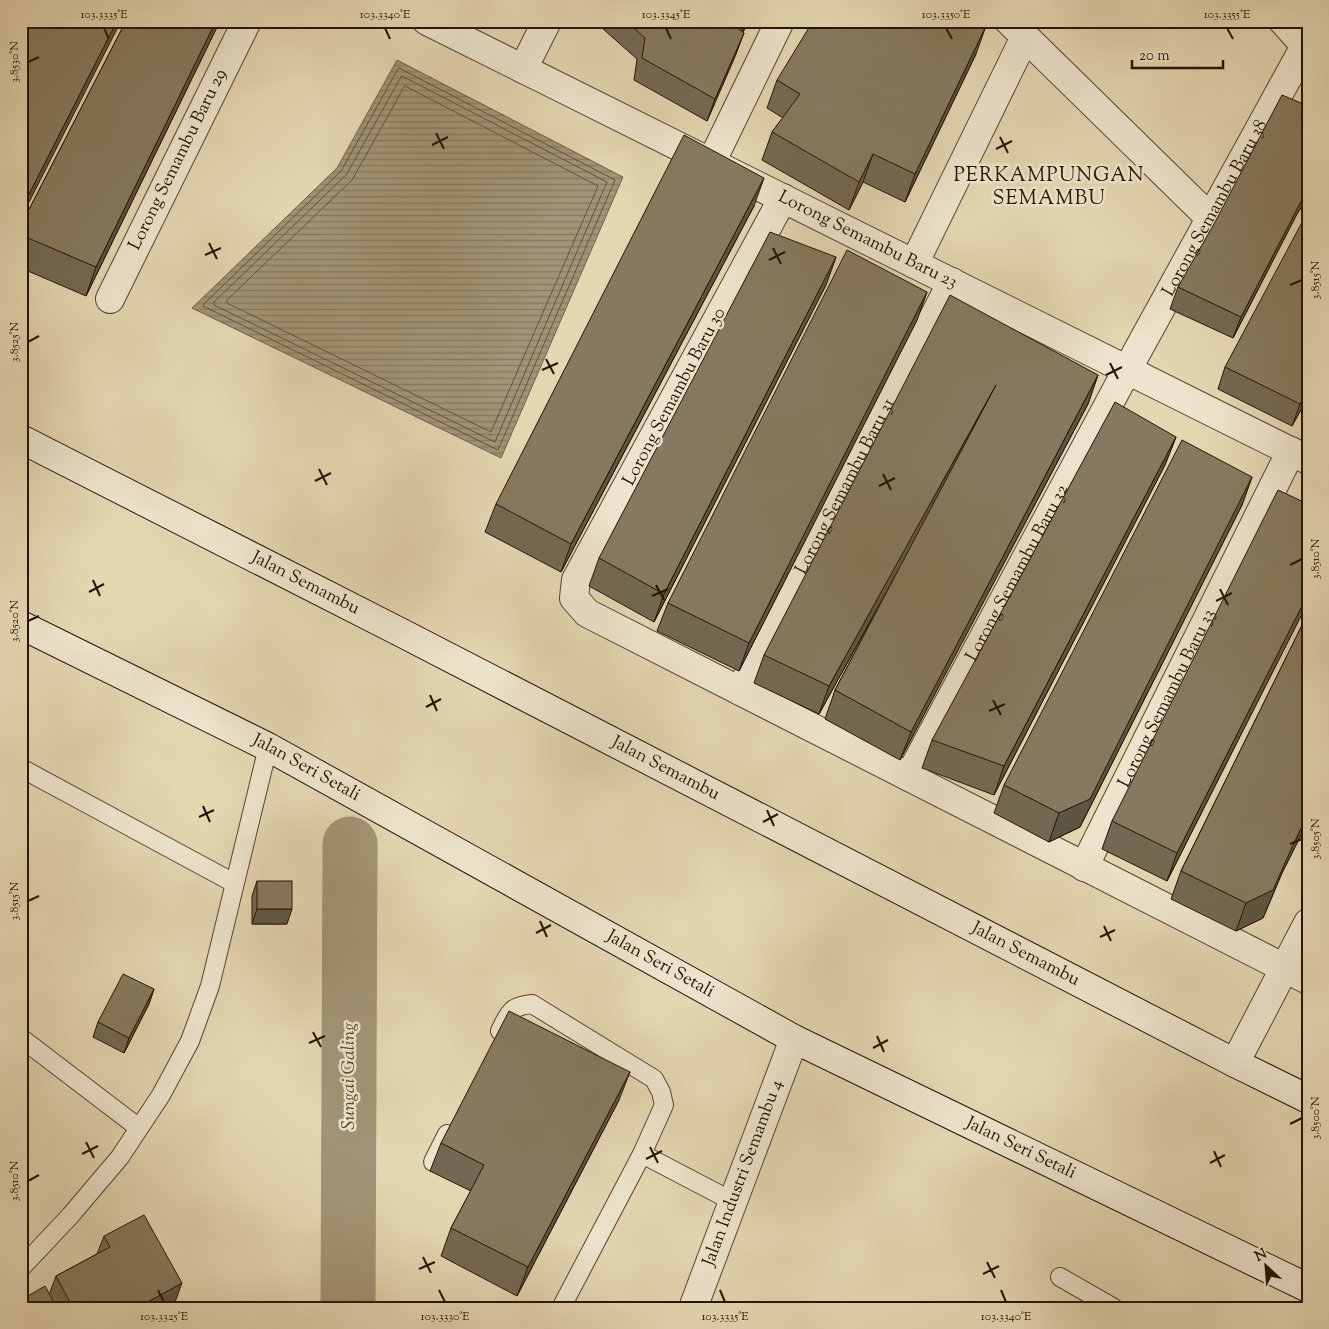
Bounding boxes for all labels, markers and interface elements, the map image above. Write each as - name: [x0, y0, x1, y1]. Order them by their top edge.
- text: 103.3335°E: [80, 6, 128, 24]
- text: 103.3340°E: [360, 6, 411, 24]
- text: 103.3345°E: [642, 6, 691, 24]
- text: 103.3350°E: [922, 6, 971, 24]
- text: 103.3355°E: [1204, 6, 1251, 24]
- scale bar: [1132, 38, 1223, 70]
- text: 3.8530°N: [6, 41, 24, 83]
- text: 20 m: [1139, 46, 1170, 67]
- street label: Lorong Semambu Baru 29: [123, 65, 234, 255]
- street label: Lorong Semambu Baru 38: [1157, 115, 1275, 302]
- district label: PERKAMPUNGAN SEMAMBU: [954, 162, 1144, 214]
- street label: Lorong Semambu Baru 23: [773, 185, 962, 296]
- text: 3.8515°N: [1307, 260, 1325, 299]
- street label: Lorong Semambu Baru 30: [617, 303, 733, 491]
- text: 3.8525°N: [6, 321, 24, 362]
- street label: Lorong Semambu Baru 31: [789, 394, 902, 579]
- street label: Lorong Semambu Baru 32: [960, 480, 1076, 667]
- text: 3.8510°N: [1307, 538, 1325, 579]
- street label: Jalan Semambu: [246, 545, 364, 622]
- text: 3.8520°N: [6, 599, 24, 642]
- street label: Lorong Semambu Baru 33: [1112, 605, 1223, 792]
- street label: Jalan Seri Setali: [247, 728, 365, 809]
- street label: Jalan Semambu: [606, 730, 724, 808]
- text: 3.8505°N: [1307, 818, 1325, 860]
- text: 3.8515°N: [6, 881, 24, 920]
- street label: Jalan Semambu: [966, 916, 1084, 994]
- street label: Jalan Seri Setali: [601, 924, 719, 1005]
- water label: Sungai Galing: [336, 1022, 363, 1130]
- street label: Jalan Industri Semambu 4: [696, 1076, 790, 1271]
- text: 3.8500°N: [1307, 1096, 1325, 1140]
- street label: Jalan Seri Setali: [960, 1111, 1080, 1187]
- text: 3.8510°N: [6, 1160, 24, 1201]
- north arrow: [1242, 1242, 1292, 1292]
- text: N: [1252, 1245, 1271, 1268]
- text: 103.3325°E: [140, 1308, 189, 1326]
- text: 103.3330°E: [420, 1308, 470, 1326]
- text: 103.3335°E: [701, 1308, 749, 1326]
- text: 103.3340°E: [981, 1308, 1032, 1326]

